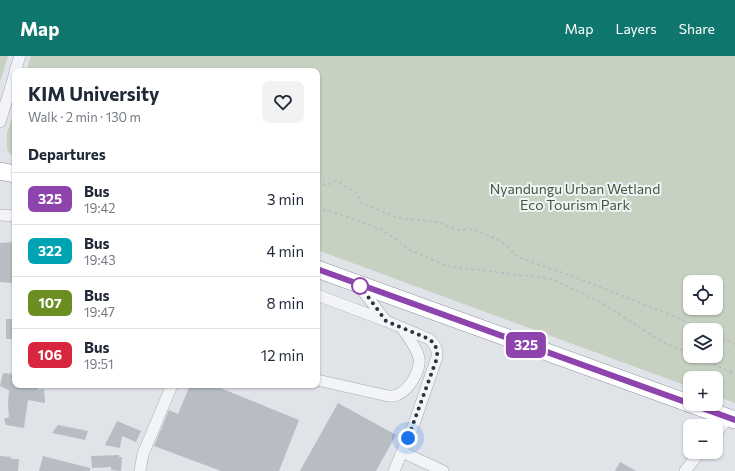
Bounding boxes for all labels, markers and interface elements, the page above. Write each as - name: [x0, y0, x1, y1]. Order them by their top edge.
- text: Map: [20, 17, 59, 40]
- text: Map: [565, 20, 593, 37]
- text: Layers: [615, 20, 657, 37]
- text: Share: [679, 20, 715, 37]
- button: heart: [262, 81, 304, 123]
- text: KIM University: [28, 82, 159, 105]
- text: Walk · 2 min · 130 m: [28, 109, 141, 125]
- text: Departures: [28, 145, 106, 163]
- park label: Nyandungu Urban Wetland Eco Tourism Park: [490, 180, 660, 213]
- text: Bus: [84, 182, 109, 200]
- text: 325: [38, 190, 62, 207]
- text: 3 min: [267, 190, 304, 208]
- text: 19:42: [84, 200, 115, 216]
- text: Bus: [84, 234, 109, 252]
- text: 322: [38, 242, 62, 259]
- text: 4 min: [267, 242, 304, 260]
- text: 19:43: [84, 252, 116, 268]
- map controls: [683, 275, 723, 459]
- button: locate: [683, 275, 723, 315]
- unlabelled marker: [351, 277, 369, 295]
- text: Bus: [84, 286, 109, 304]
- text: 107: [38, 294, 62, 311]
- text: 8 min: [266, 294, 304, 312]
- text: 19:47: [84, 304, 115, 320]
- button: layers: [683, 323, 723, 363]
- line badge: 325: [503, 332, 549, 358]
- text: 325: [514, 336, 538, 353]
- text: Bus: [84, 338, 109, 356]
- text: 106: [38, 346, 62, 363]
- text: 12 min: [261, 346, 304, 364]
- text: 19:51: [84, 356, 114, 372]
- button: +: [683, 371, 723, 411]
- button: −: [683, 419, 723, 459]
- your location: [398, 428, 418, 448]

